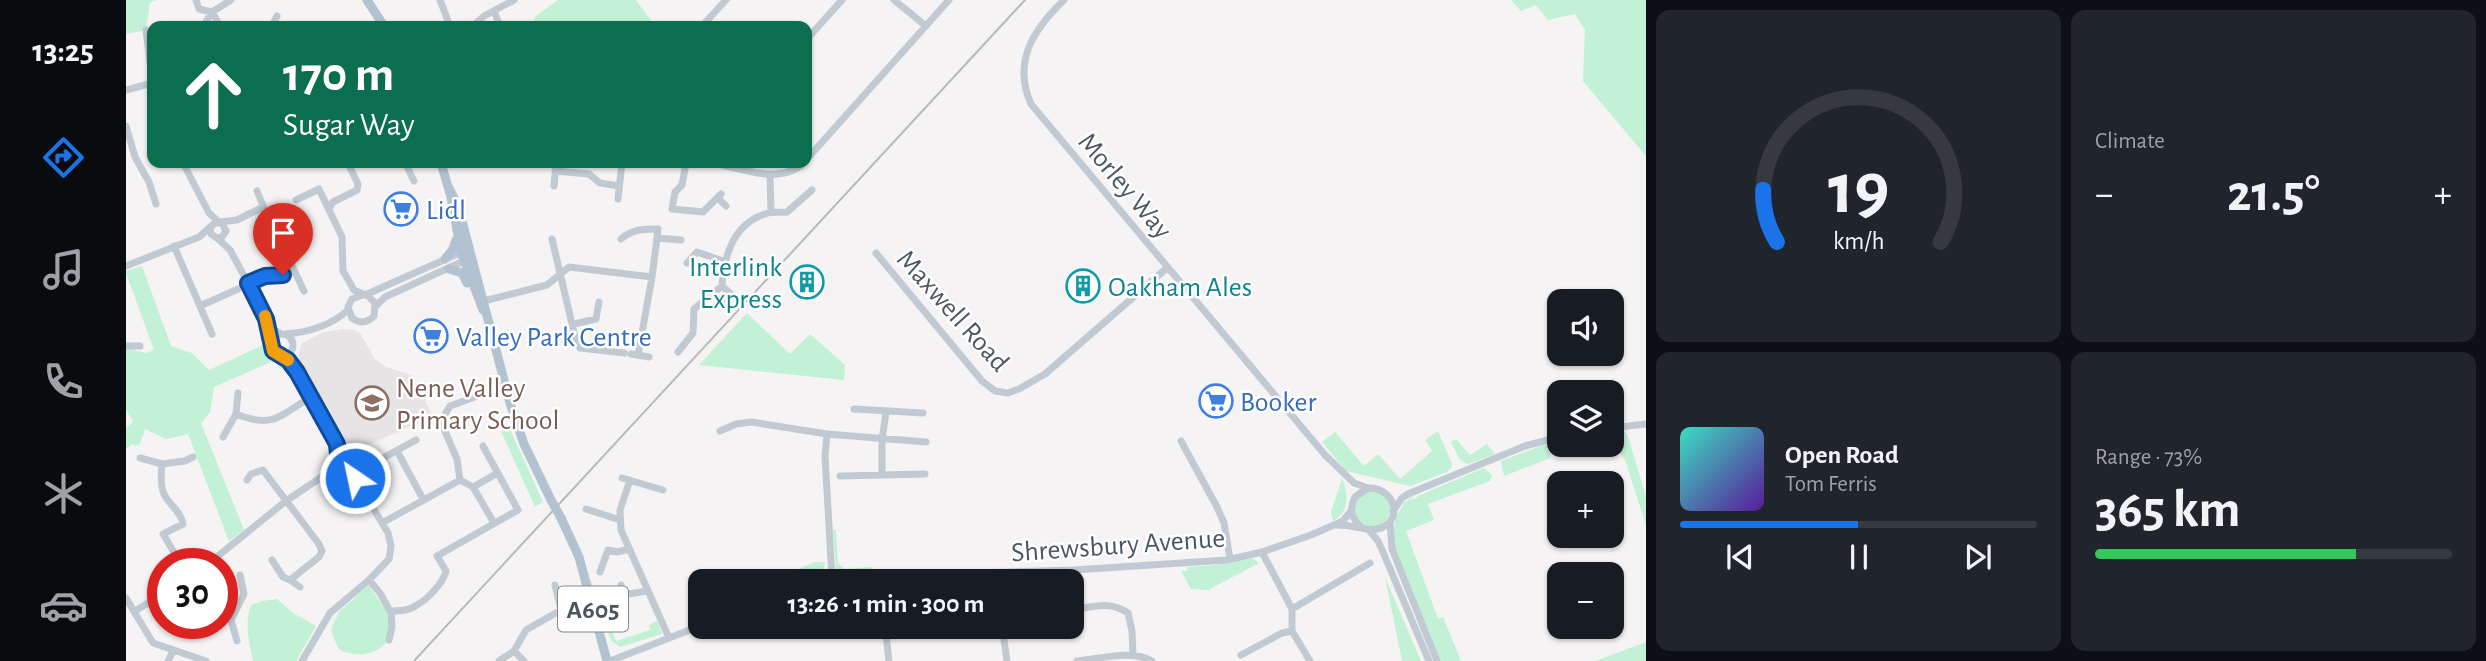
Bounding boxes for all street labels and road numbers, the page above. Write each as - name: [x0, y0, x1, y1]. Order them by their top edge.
- street label: Morley Way: [1072, 128, 1177, 245]
- street label: Maxwell Road: [891, 245, 1014, 377]
- street label: Shrewsbury Avenue: [1010, 525, 1226, 567]
- road number: A605: [558, 586, 628, 632]

